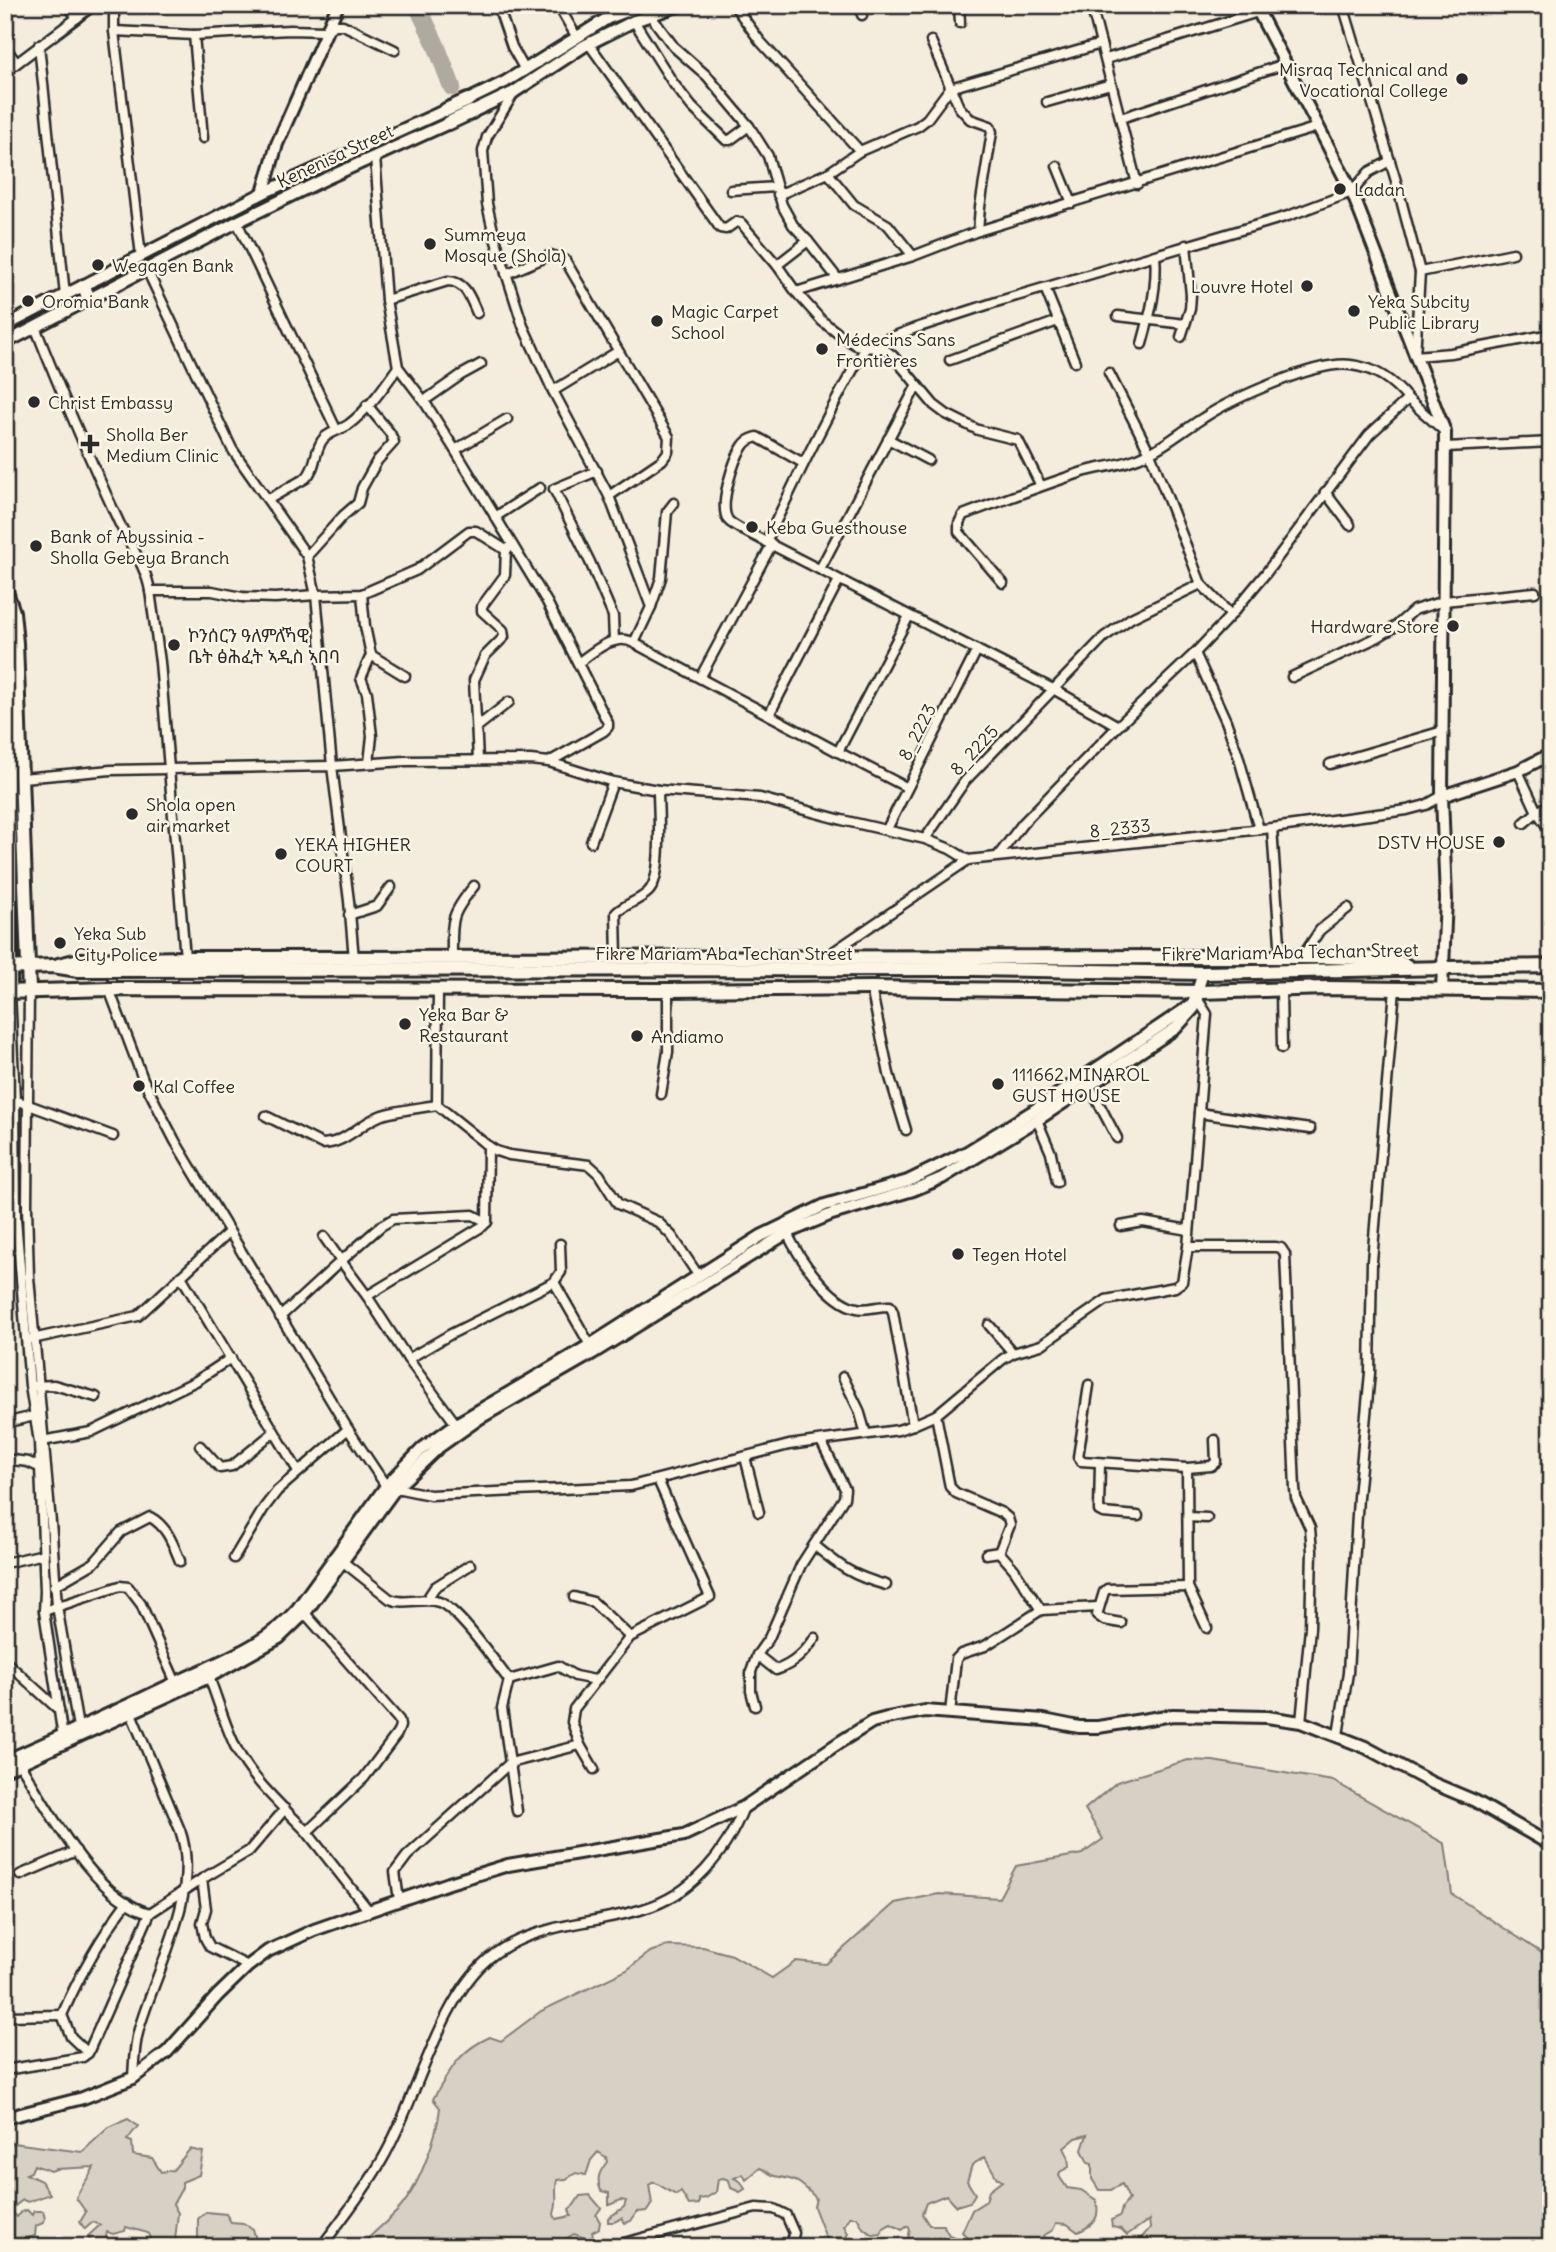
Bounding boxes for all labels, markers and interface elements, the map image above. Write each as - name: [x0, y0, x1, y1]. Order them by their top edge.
- place label: Misraq Technical and Vocational College: [1279, 58, 1448, 102]
- marker: Misraq Technical and Vocational College: [1454, 71, 1470, 87]
- street label: Kenenisa Street: [273, 119, 397, 193]
- place label: Ladan: [1354, 178, 1405, 201]
- marker: Ladan: [1332, 181, 1348, 197]
- place label: Summeya Mosque (Shola): [444, 223, 566, 267]
- marker: Summeya Mosque (Shola): [422, 236, 438, 252]
- place label: Wegagen Bank: [112, 254, 234, 277]
- marker: Wegagen Bank: [90, 257, 106, 273]
- place label: Louvre Hotel: [1191, 275, 1293, 298]
- marker: Louvre Hotel: [1299, 278, 1315, 294]
- place label: Oromia Bank: [42, 290, 149, 313]
- place label: Yeka Subcity Public Library: [1368, 290, 1480, 334]
- marker: Oromia Bank: [20, 293, 36, 309]
- place label: Magic Carpet School: [671, 300, 779, 344]
- marker: Yeka Subcity Public Library: [1346, 303, 1362, 319]
- marker: Magic Carpet School: [649, 313, 665, 329]
- place label: Médecins Sans Frontières: [836, 328, 955, 372]
- marker: Médecins Sans Frontières: [814, 341, 830, 357]
- place label: Christ Embassy: [48, 391, 173, 414]
- marker: Christ Embassy: [26, 394, 42, 410]
- place label: Sholla Ber Medium Clinic: [106, 423, 219, 467]
- marker: Sholla Ber Medium Clinic: [80, 434, 100, 454]
- place label: Keba Guesthouse: [766, 516, 907, 539]
- marker: Keba Guesthouse: [744, 519, 760, 535]
- place label: Bank of Abyssinia - Sholla Gebeya Branch: [50, 525, 229, 569]
- marker: Bank of Abyssinia - Sholla Gebeya Branch: [28, 538, 44, 554]
- place label: Hardware Store: [1310, 615, 1439, 638]
- marker: Hardware Store: [1445, 618, 1461, 634]
- place label: ኮንሰርን ዓለምለኻዊ ቤት ፅሕፈት ኣዲስ ኣበባ: [188, 624, 340, 668]
- marker: ኮንሰርን ዓለምለኻዊ ቤት ፅሕፈት ኣዲስ ኣበባ: [166, 637, 182, 653]
- street label: 8_2223: [893, 700, 941, 764]
- street label: 8_2225: [945, 720, 1003, 780]
- place label: Shola open air market: [146, 793, 236, 837]
- marker: Shola open air market: [124, 806, 140, 822]
- street label: 8_2333: [1088, 813, 1152, 843]
- place label: DSTV HOUSE: [1378, 831, 1485, 854]
- place label: YEKA HIGHER COURT: [295, 833, 411, 877]
- marker: DSTV HOUSE: [1491, 834, 1507, 850]
- marker: YEKA HIGHER COURT: [273, 846, 289, 862]
- place label: Yeka Sub City Police: [74, 922, 158, 966]
- marker: Yeka Sub City Police: [52, 935, 68, 951]
- street label: Fikre Mariam Aba Techan Street: [1161, 938, 1419, 966]
- street label: Fikre Mariam Aba Techan Street: [595, 942, 853, 965]
- place label: Yeka Bar & Restaurant: [419, 1003, 509, 1047]
- marker: Yeka Bar & Restaurant: [397, 1016, 413, 1032]
- place label: Andiamo: [651, 1025, 724, 1048]
- marker: Andiamo: [629, 1028, 645, 1044]
- place label: 111662 MINAROL GUST HOUSE: [1012, 1063, 1150, 1107]
- place label: Kal Coffee: [153, 1075, 235, 1098]
- marker: 111662 MINAROL GUST HOUSE: [990, 1076, 1006, 1092]
- marker: Kal Coffee: [131, 1078, 147, 1094]
- place label: Tegen Hotel: [972, 1243, 1067, 1266]
- marker: Tegen Hotel: [950, 1246, 966, 1262]

